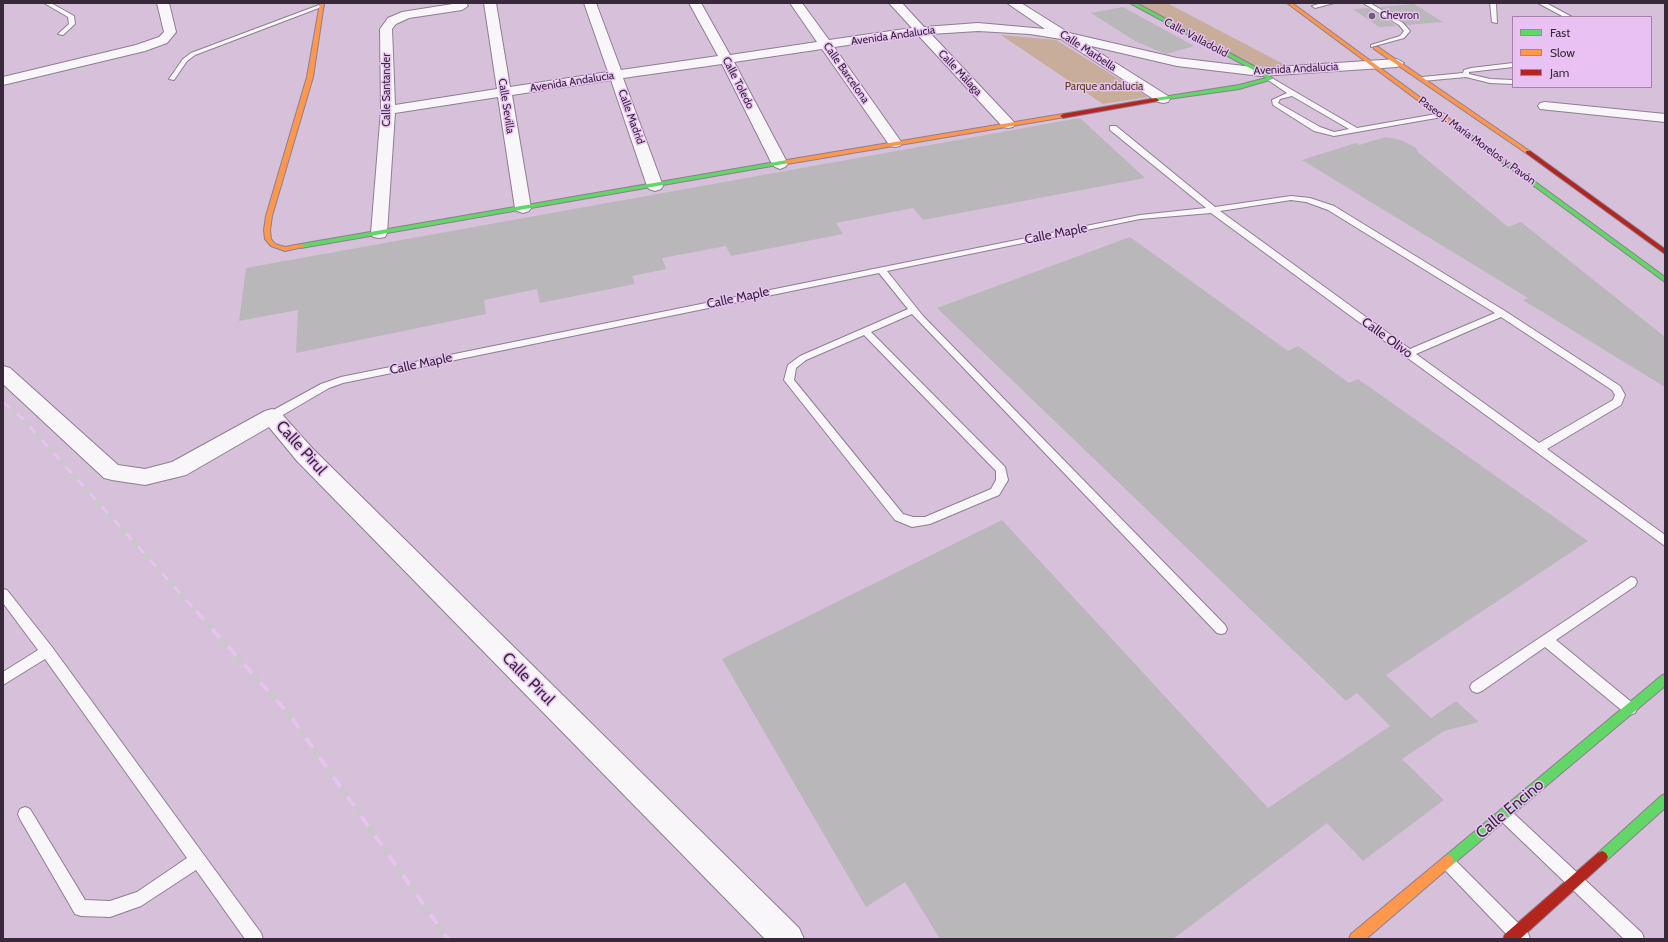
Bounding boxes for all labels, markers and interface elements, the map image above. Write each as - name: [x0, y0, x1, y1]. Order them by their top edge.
- place label: Chevron: [1380, 9, 1419, 23]
- marker: Chevron: [1367, 11, 1377, 21]
- street label: Calle Valladolid: [1162, 16, 1230, 60]
- legend: [1512, 16, 1652, 88]
- street label: Avenida Andalucia: [850, 24, 936, 48]
- text: Fast: [1550, 25, 1570, 40]
- street label: Calle Marbella: [1057, 28, 1119, 74]
- street label: Calle Barcelona: [820, 40, 872, 106]
- text: Slow: [1550, 45, 1575, 60]
- street label: Calle Málaga: [935, 47, 985, 99]
- street label: Calle Santander: [380, 53, 394, 127]
- street label: Calle Toledo: [719, 55, 757, 111]
- street label: Avenida Andalucia: [1253, 60, 1339, 78]
- text: Jam: [1550, 65, 1569, 80]
- street label: Avenida Andalucia: [529, 69, 615, 95]
- street label: Calle Sevilla: [495, 78, 517, 134]
- park label: Parque andalucia: [1065, 80, 1143, 94]
- street label: Calle Madrid: [615, 88, 647, 146]
- street label: Paseo J. María Morelos y Pavón: [1416, 94, 1538, 188]
- street label: Calle Maple: [1023, 220, 1089, 248]
- street label: Calle Maple: [705, 284, 771, 312]
- street label: Calle Olivo: [1359, 314, 1415, 362]
- street label: Calle Maple: [388, 350, 454, 378]
- street label: Calle Pirul: [272, 417, 330, 479]
- street label: Calle Pirul: [498, 649, 558, 709]
- street label: Calle Encino: [1472, 775, 1548, 843]

